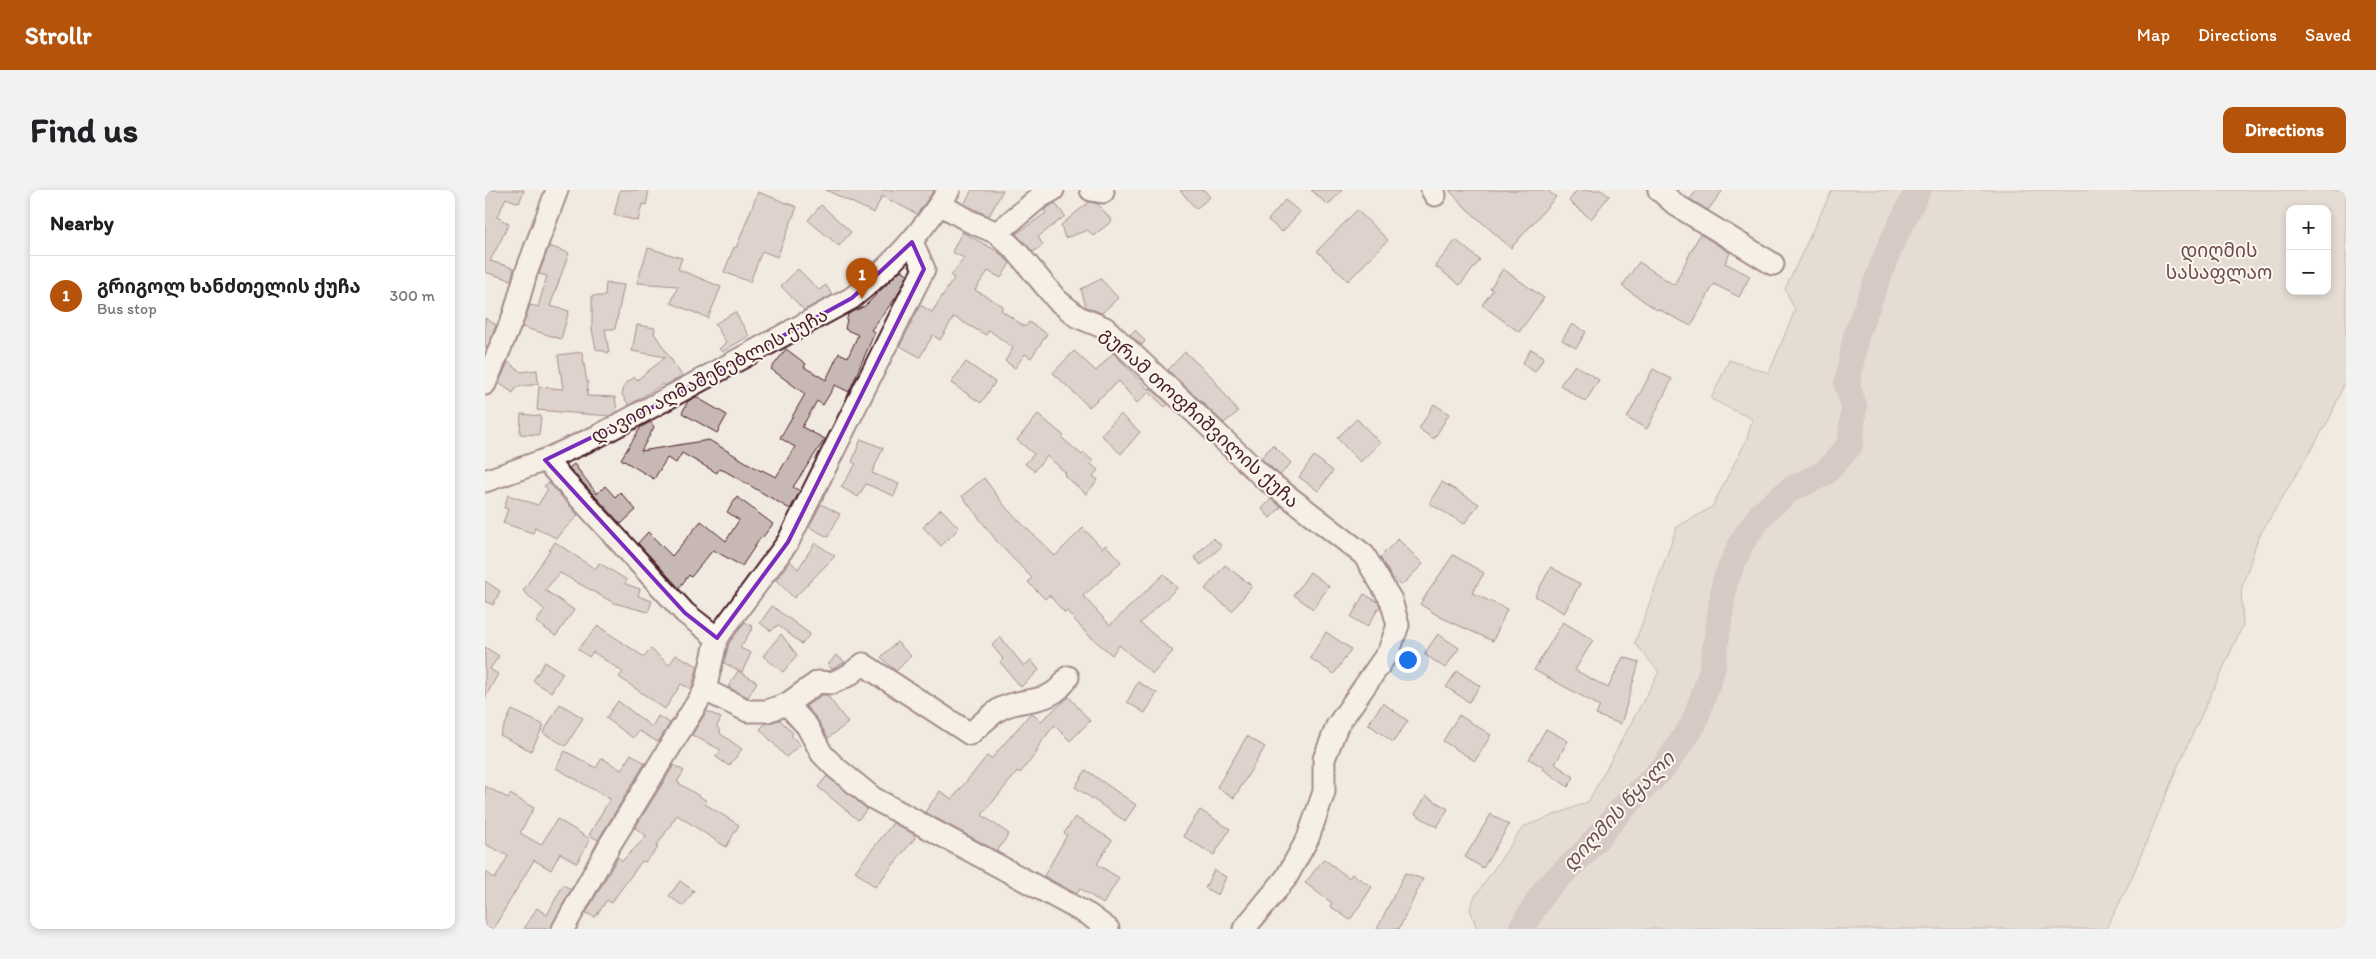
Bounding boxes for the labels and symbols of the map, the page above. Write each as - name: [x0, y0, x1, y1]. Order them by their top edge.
- park label: დიღმის სასაფლაო: [2166, 239, 2272, 285]
- pin: 1: [846, 258, 878, 299]
- street label: დავით აღმაშენებლის ქუჩა: [587, 303, 832, 449]
- street label: გურამ თოფჩიშვილის ქუჩა: [1095, 322, 1304, 513]
- your location: [1395, 647, 1421, 673]
- water label: დიღმის წყალი: [1557, 746, 1680, 875]

